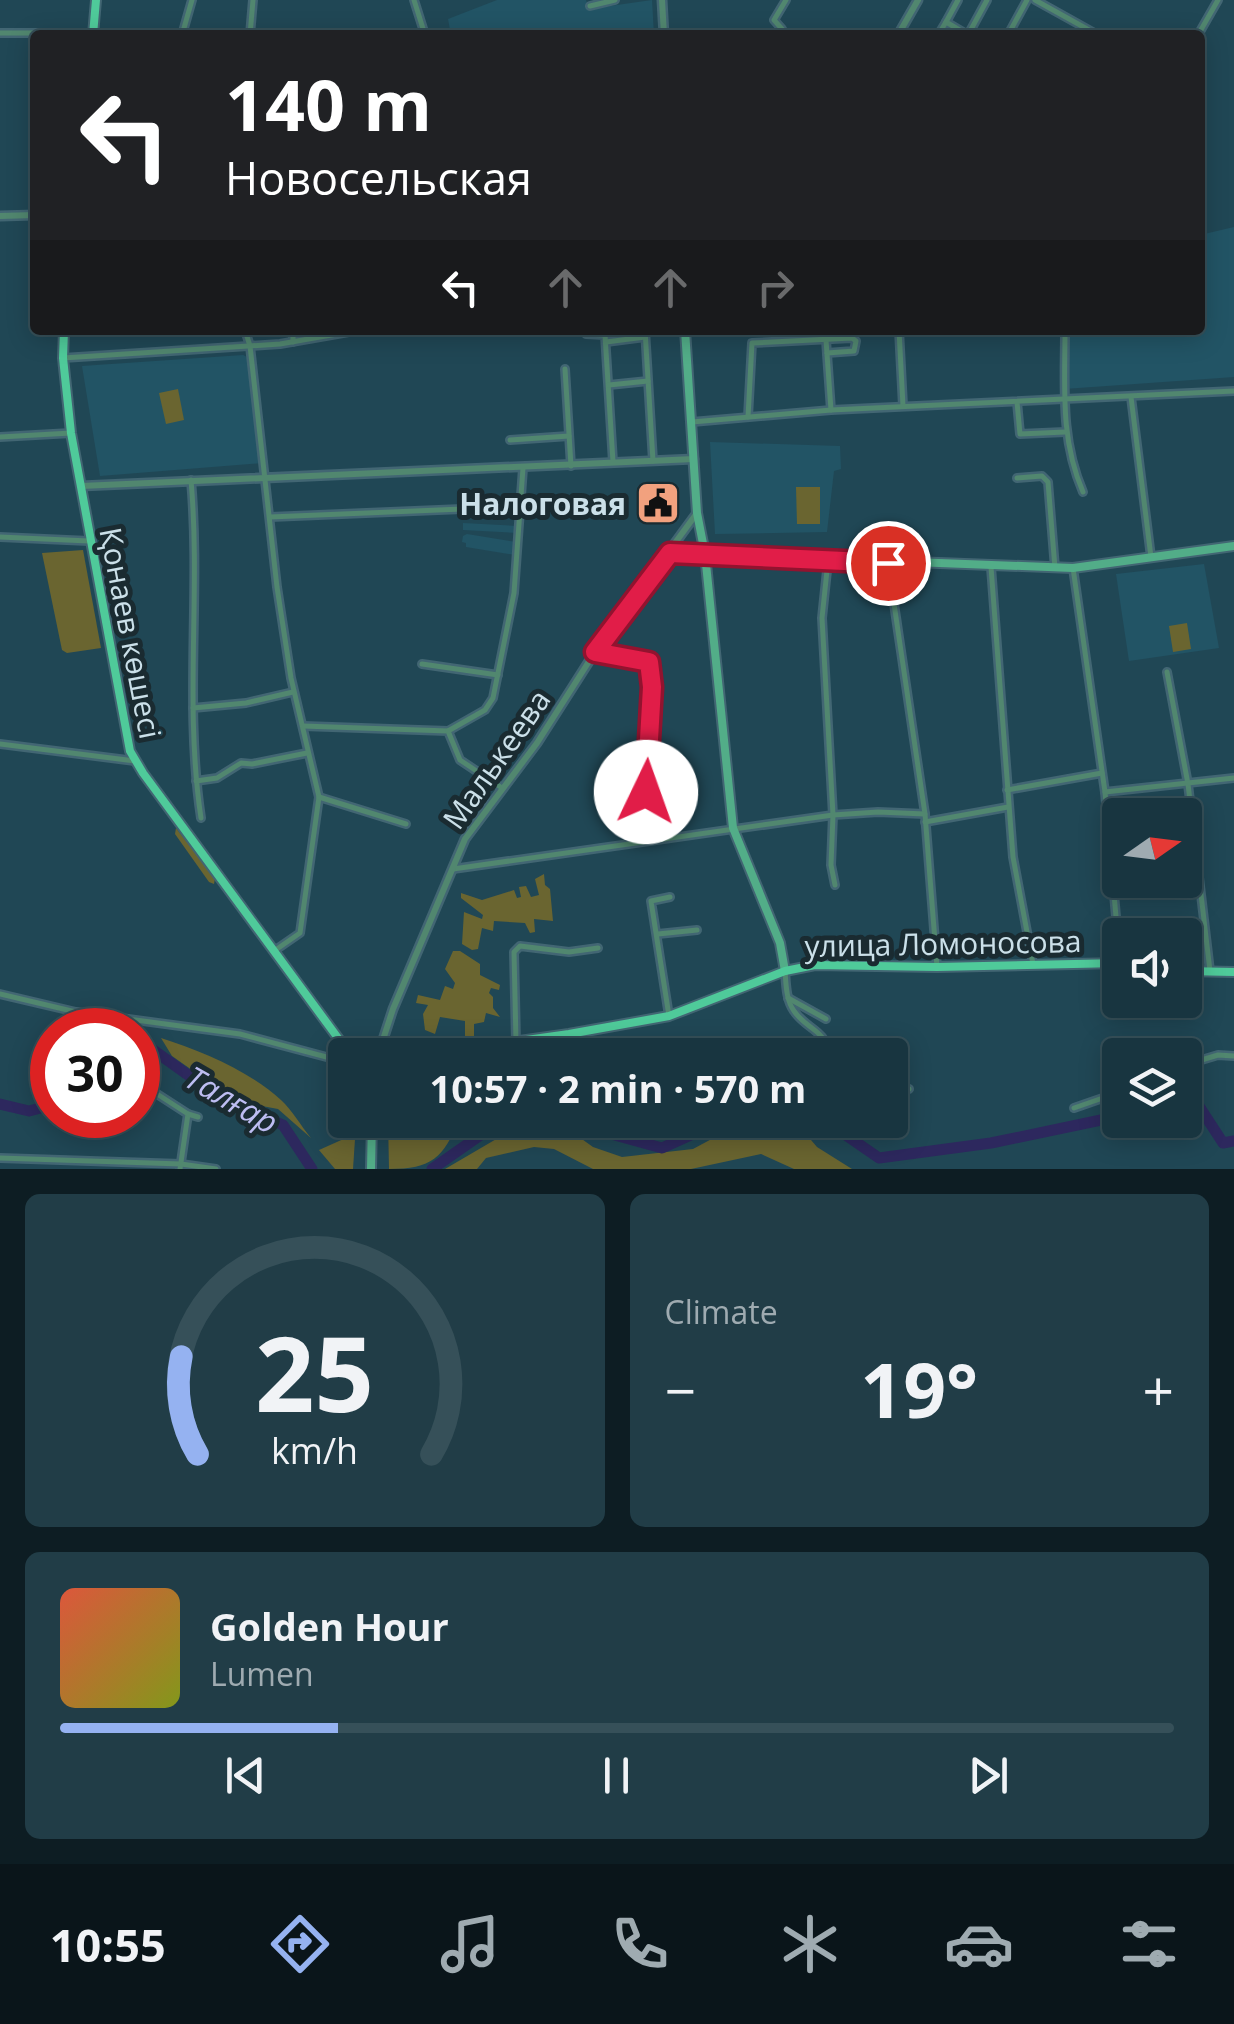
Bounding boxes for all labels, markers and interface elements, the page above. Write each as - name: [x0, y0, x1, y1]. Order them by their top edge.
- text: 140 m: [225, 56, 432, 152]
- icon: left: [60, 70, 190, 200]
- text: Новосельская: [225, 147, 532, 208]
- icon: left: [433, 260, 488, 315]
- icon: ahead: [538, 260, 593, 315]
- icon: ahead: [643, 260, 698, 315]
- icon: right: [748, 260, 803, 315]
- public building icon: Налоговая: [635, 480, 681, 526]
- place label: Налоговая: [459, 483, 626, 524]
- pin: [846, 521, 931, 606]
- street label: Қонаев көшесі: [90, 524, 172, 742]
- icon: arrive: [861, 536, 916, 591]
- street label: Малькеева: [433, 681, 559, 837]
- position arrow: [594, 740, 698, 844]
- north arrow: [1102, 798, 1202, 898]
- map controls: [1102, 798, 1202, 1138]
- button: sound: [1102, 918, 1202, 1018]
- street label: улица Ломоносова: [804, 920, 1082, 966]
- speed limit sign: 30: [30, 1008, 160, 1138]
- button: layers: [1102, 1038, 1202, 1138]
- water label: Талғар: [178, 1055, 286, 1143]
- text: 10:57 · 2 min · 570 m: [430, 1062, 806, 1114]
- text: Climate: [665, 1290, 778, 1333]
- text: 25: [255, 1301, 374, 1442]
- text: 19°: [860, 1338, 978, 1440]
- text: −: [665, 1352, 696, 1427]
- text: +: [1143, 1352, 1174, 1427]
- text: km/h: [271, 1426, 358, 1474]
- text: Golden Hour: [210, 1600, 449, 1652]
- text: Lumen: [210, 1652, 314, 1695]
- icon: previous: [218, 1748, 273, 1803]
- icon: pause: [589, 1748, 644, 1803]
- icon: next: [961, 1748, 1016, 1803]
- icon: directions: [265, 1909, 335, 1979]
- icon: music: [435, 1909, 505, 1979]
- icon: phone: [605, 1909, 675, 1979]
- icon: climate: [775, 1909, 845, 1979]
- icon: car: [944, 1909, 1014, 1979]
- icon: filters: [1114, 1909, 1184, 1979]
- text: 10:55: [50, 1914, 166, 1975]

